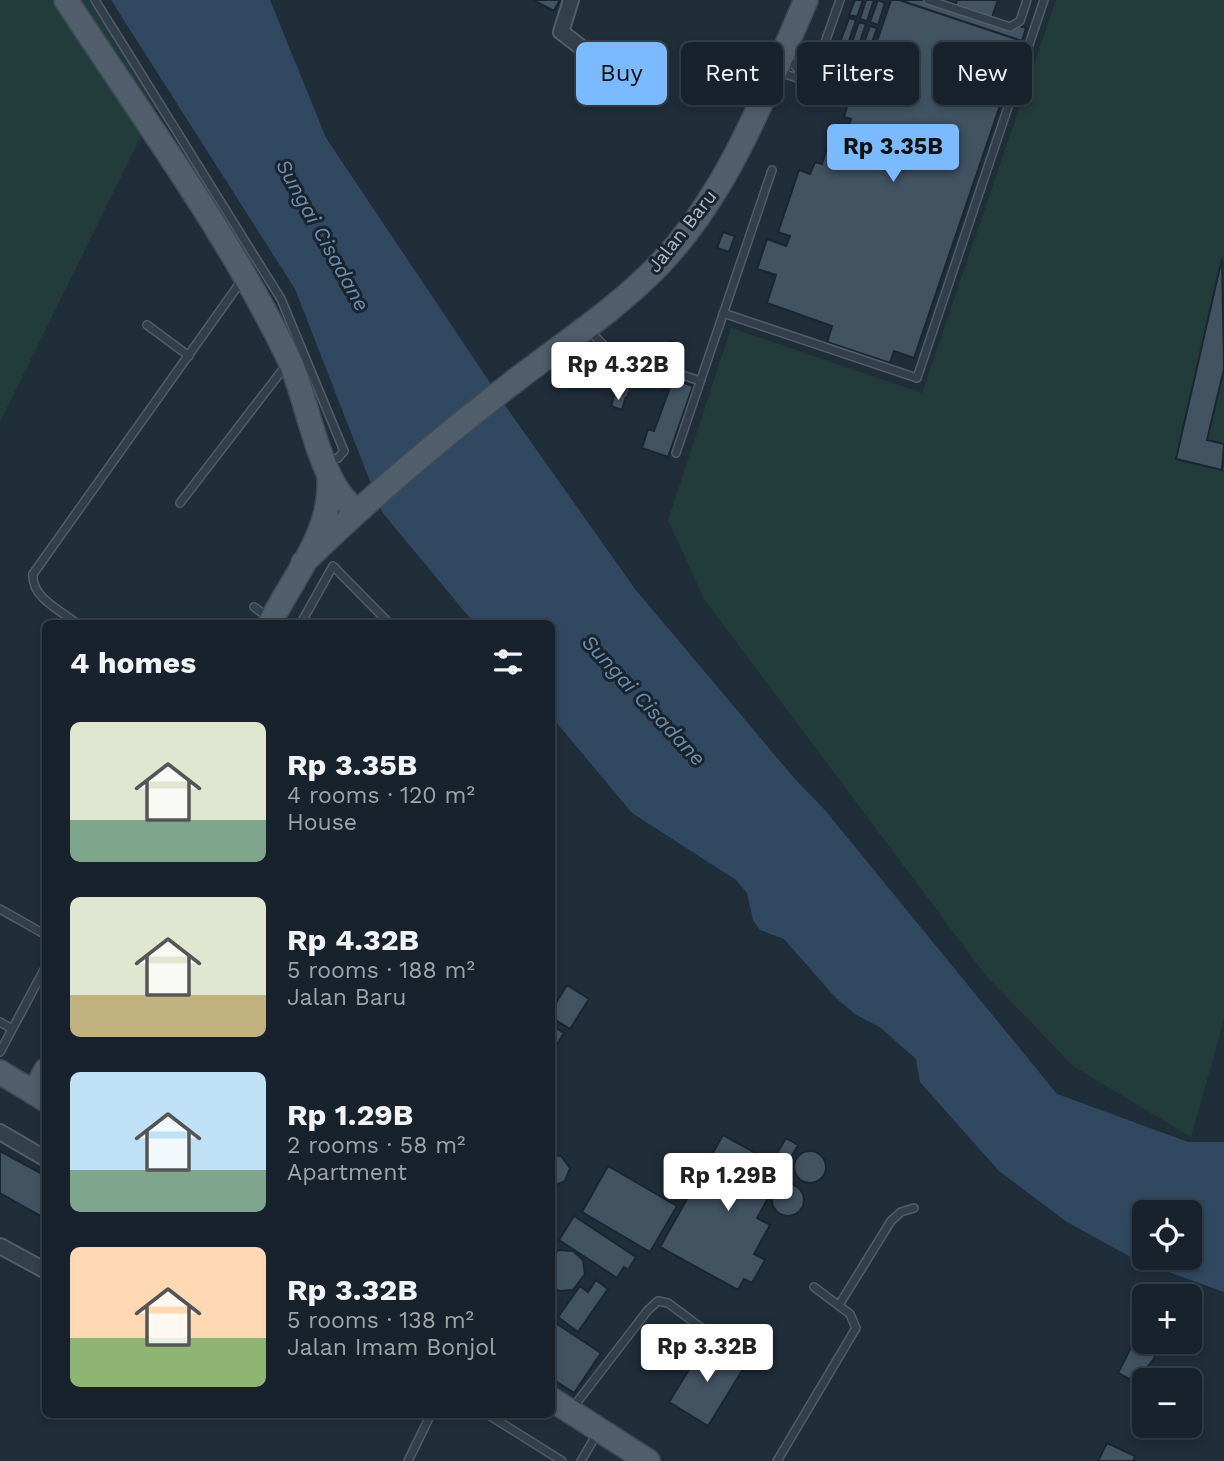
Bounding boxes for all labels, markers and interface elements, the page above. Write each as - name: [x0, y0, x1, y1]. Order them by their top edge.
- chip: Buy: [576, 42, 667, 105]
- chip: Rent: [681, 42, 783, 105]
- chip: Filters: [797, 42, 919, 105]
- chip: New: [933, 42, 1032, 105]
- pin: Rp 3.35B: [821, 124, 965, 184]
- text: Rp 3.35B: [843, 133, 943, 160]
- water label: Sungai Cisadane: [271, 155, 375, 315]
- street label: Jalan Baru: [643, 185, 721, 277]
- pin: Rp 4.32B: [546, 342, 690, 402]
- text: Rp 4.32B: [567, 351, 669, 378]
- water label: Sungai Cisadane: [577, 629, 711, 771]
- icon: filters: [489, 643, 527, 681]
- text: 4 homes: [70, 645, 196, 680]
- text: Rp 3.35B: [287, 747, 417, 782]
- icon: home: [126, 750, 210, 834]
- text: 4 rooms · 120 m²: [287, 782, 475, 809]
- text: House: [287, 809, 357, 836]
- text: Rp 4.32B: [287, 922, 419, 957]
- icon: home: [126, 925, 210, 1009]
- text: 5 rooms · 188 m²: [287, 957, 475, 984]
- text: Jalan Baru: [287, 984, 406, 1011]
- text: Rp 1.29B: [287, 1097, 413, 1132]
- icon: home: [126, 1100, 210, 1184]
- text: 2 rooms · 58 m²: [287, 1132, 466, 1159]
- pin: Rp 1.29B: [656, 1154, 800, 1213]
- text: Apartment: [287, 1159, 407, 1186]
- text: Rp 1.29B: [680, 1162, 776, 1189]
- map controls: [1132, 1200, 1202, 1438]
- button: locate: [1132, 1200, 1202, 1270]
- text: Rp 3.32B: [287, 1272, 418, 1307]
- icon: home: [126, 1275, 210, 1359]
- button: +: [1132, 1284, 1202, 1354]
- text: 5 rooms · 138 m²: [287, 1307, 474, 1334]
- pin: Rp 3.32B: [635, 1324, 779, 1384]
- text: Rp 3.32B: [657, 1333, 757, 1360]
- text: Jalan Imam Bonjol: [287, 1334, 496, 1361]
- button: −: [1132, 1368, 1202, 1438]

